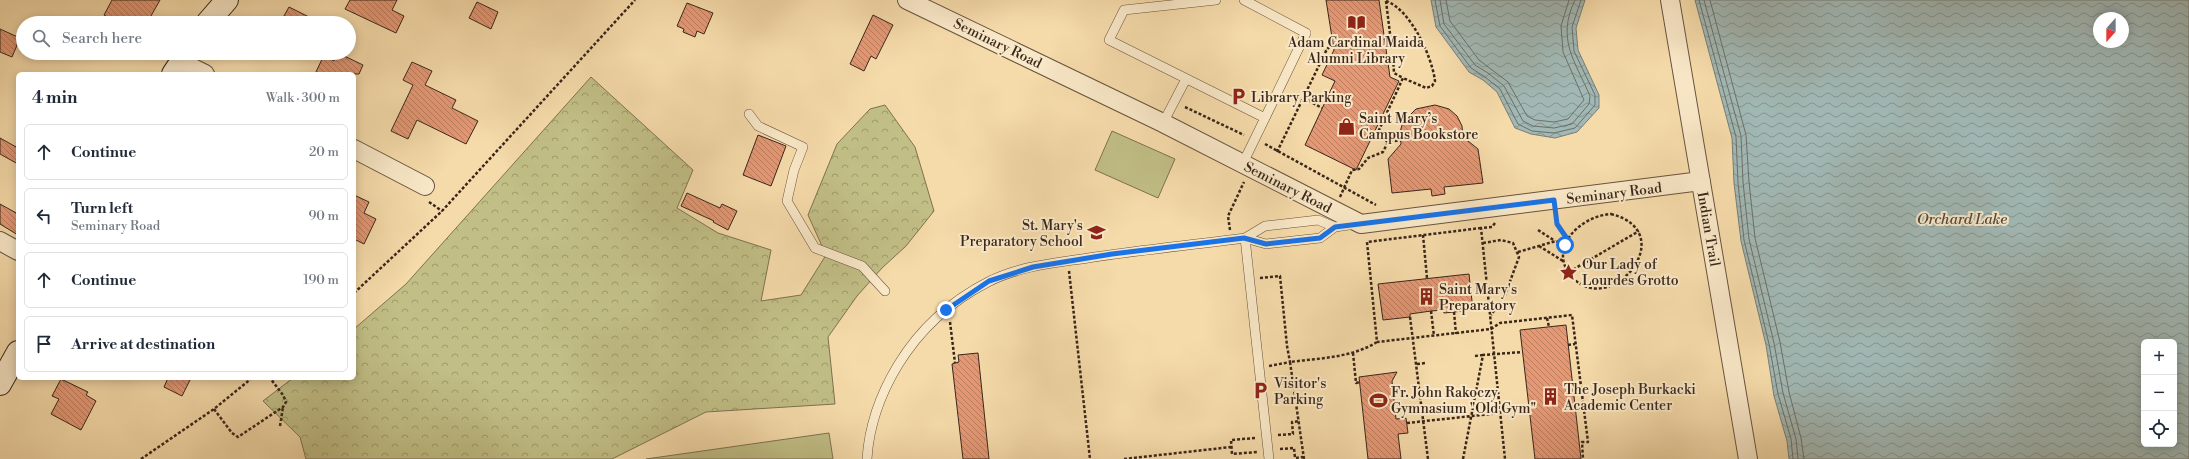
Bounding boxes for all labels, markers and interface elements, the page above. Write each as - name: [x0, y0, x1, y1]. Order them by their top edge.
- library icon: Adam Cardinal Maida Alumni Library: [1346, 12, 1366, 32]
- north arrow: [2093, 12, 2129, 48]
- street label: Seminary Road: [950, 15, 1045, 73]
- search box: [16, 16, 356, 60]
- icon: search: [30, 27, 52, 49]
- text: Search here: [62, 29, 142, 48]
- place label: Adam Cardinal Maida Alumni Library: [1287, 34, 1425, 68]
- text: 4 min: [32, 87, 77, 109]
- parking icon: Library Parking: [1228, 87, 1248, 107]
- place label: Library Parking: [1251, 89, 1352, 107]
- text: Walk · 300 m: [266, 90, 340, 106]
- place label: Saint Mary’s Campus Bookstore: [1359, 110, 1478, 144]
- shop icon: Saint Mary’s Campus Bookstore: [1336, 116, 1356, 136]
- icon: ahead: [33, 141, 55, 163]
- text: Continue: [71, 143, 136, 162]
- text: 20 m: [309, 144, 339, 160]
- street label: Seminary Road: [1241, 158, 1334, 218]
- street label: Seminary Road: [1565, 179, 1663, 209]
- street label: Indian Trail: [1693, 190, 1723, 268]
- text: Turn left: [71, 199, 133, 218]
- icon: left: [33, 205, 55, 227]
- text: 90 m: [308, 208, 339, 224]
- water label: Orchard Lake: [1917, 210, 2007, 229]
- place label: St. Mary's Preparatory School: [960, 217, 1083, 251]
- text: Seminary Road: [71, 218, 160, 234]
- school or university icon: St. Mary's Preparatory School: [1086, 223, 1106, 243]
- route start: [1556, 236, 1574, 254]
- place label: Our Lady of Lourdes Grotto: [1582, 256, 1679, 290]
- place icon: Our Lady of Lourdes Grotto: [1559, 262, 1579, 282]
- icon: ahead: [33, 269, 55, 291]
- text: Continue: [71, 271, 136, 290]
- text: 190 m: [303, 272, 339, 288]
- place label: Saint Mary's Preparatory: [1439, 281, 1517, 315]
- building icon: Saint Mary's Preparatory: [1416, 287, 1436, 307]
- route end: [937, 301, 955, 319]
- icon: arrive: [33, 333, 55, 355]
- text: Arrive at destination: [71, 335, 215, 354]
- map controls: [2141, 339, 2177, 447]
- button: +: [2141, 339, 2177, 375]
- place label: Visitor's Parking: [1273, 375, 1326, 409]
- button: −: [2141, 375, 2177, 411]
- parking icon: Visitor's Parking: [1251, 381, 1271, 401]
- place label: The Joseph Burkacki Academic Center: [1563, 381, 1696, 415]
- place label: Fr. John Rakoczy Gymnasium "Old Gym": [1391, 384, 1536, 418]
- building icon: The Joseph Burkacki Academic Center: [1541, 387, 1561, 407]
- sports icon: Fr. John Rakoczy Gymnasium "Old Gym": [1368, 390, 1388, 410]
- button: locate: [2141, 411, 2177, 447]

